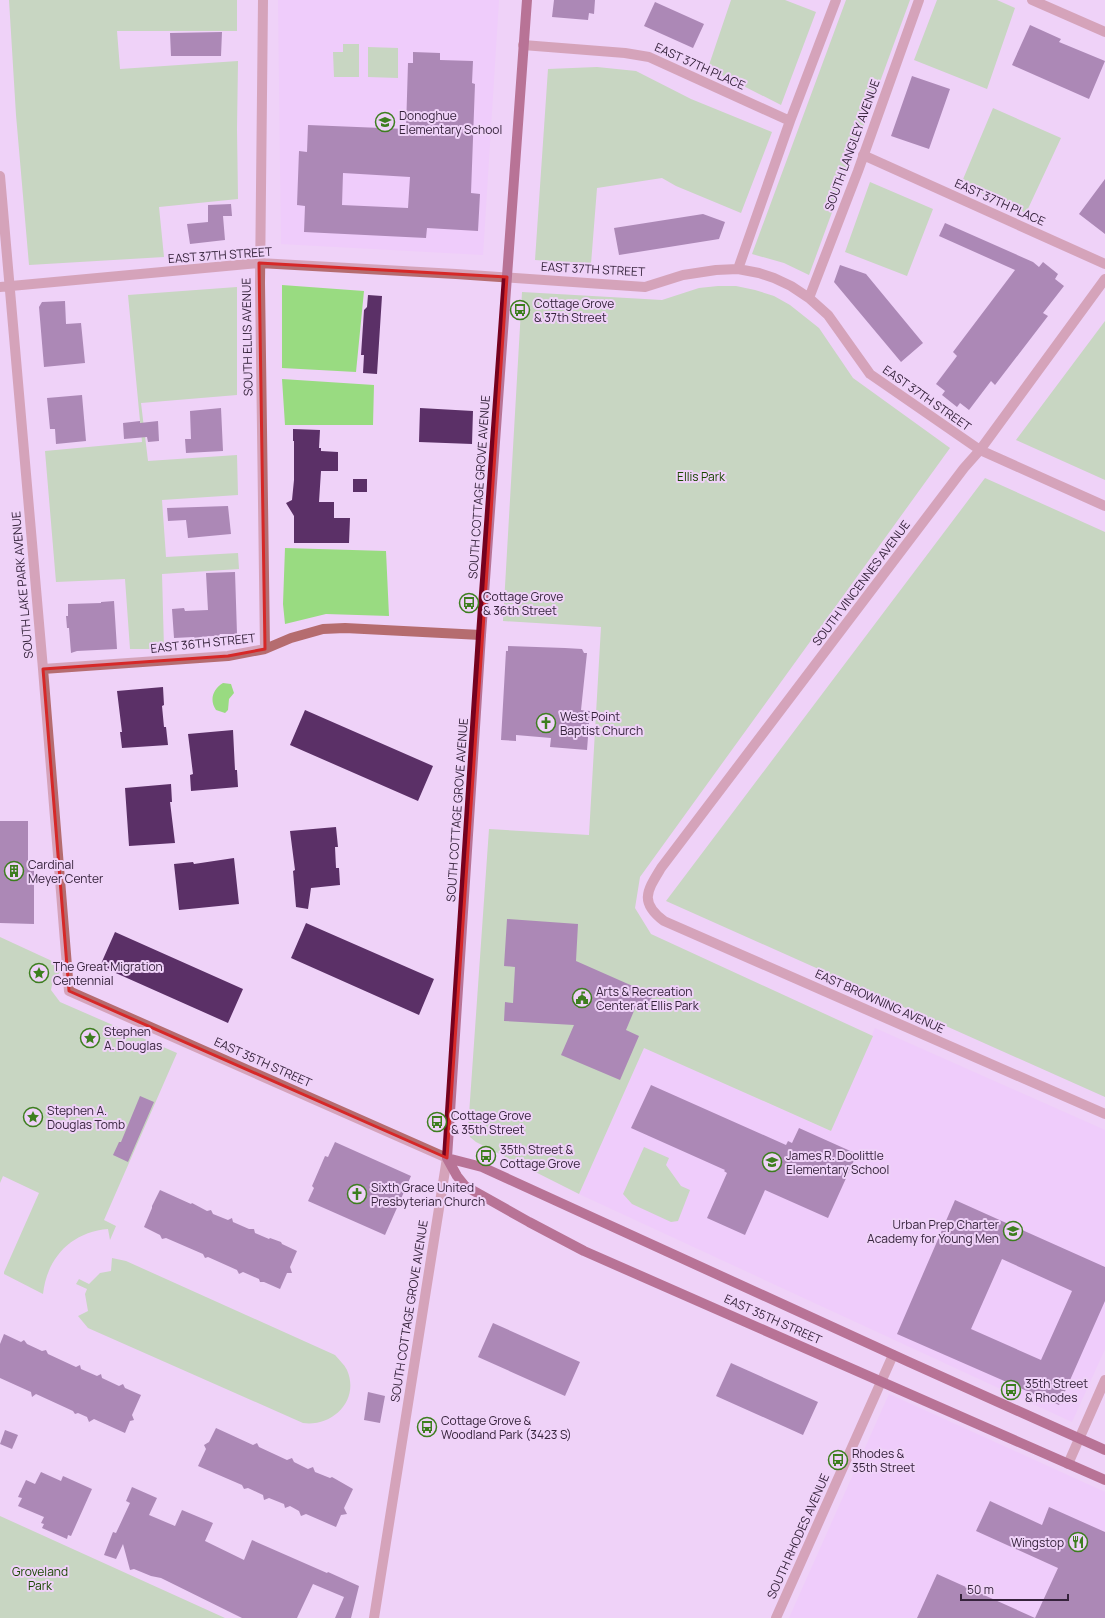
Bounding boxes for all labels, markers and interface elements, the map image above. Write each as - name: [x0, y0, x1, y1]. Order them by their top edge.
- street label: EAST 37TH PLACE: [652, 38, 748, 94]
- street label: SOUTH LANGLEY AVENUE: [820, 77, 884, 213]
- place label: Donoghue Elementary School: [399, 107, 502, 138]
- school or university icon: Donoghue Elementary School: [374, 111, 396, 133]
- street label: EAST 37TH PLACE: [952, 174, 1048, 230]
- street label: EAST 37TH STREET: [167, 243, 273, 267]
- street label: EAST 37TH STREET: [541, 258, 646, 280]
- street label: SOUTH ELLIS AVENUE: [237, 278, 257, 396]
- place label: Cottage Grove & 37th Street: [534, 295, 614, 326]
- bus stop icon: Cottage Grove & 37th Street: [509, 299, 531, 321]
- street label: EAST 37TH STREET: [879, 361, 975, 435]
- street label: SOUTH COTTAGE GROVE AVENUE: [464, 394, 494, 580]
- park label: Ellis Park: [677, 468, 726, 485]
- street label: SOUTH LAKE PARK AVENUE: [7, 510, 37, 659]
- street label: SOUTH VINCENNES AVENUE: [808, 517, 914, 649]
- place label: Cottage Grove & 36th Street: [483, 588, 563, 619]
- bus stop icon: Cottage Grove & 36th Street: [458, 592, 480, 614]
- street label: EAST 36TH STREET: [150, 629, 257, 657]
- place label: West Point Baptist Church: [560, 708, 643, 739]
- church icon: West Point Baptist Church: [535, 712, 557, 734]
- street label: SOUTH COTTAGE GROVE AVENUE: [442, 717, 472, 903]
- place label: Cardinal Meyer Center: [28, 856, 104, 887]
- building icon: Cardinal Meyer Center: [3, 860, 25, 882]
- place label: The Great Migration Centennial: [53, 958, 163, 989]
- place icon: The Great Migration Centennial: [28, 962, 50, 984]
- street label: EAST BROWNING AVENUE: [813, 965, 947, 1037]
- place label: Arts & Recreation Center at Ellis Park: [596, 983, 700, 1014]
- public building icon: Arts & Recreation Center at Ellis Park: [571, 987, 593, 1009]
- place label: Stephen A. Douglas: [104, 1023, 162, 1054]
- place icon: Stephen A. Douglas: [79, 1027, 101, 1049]
- street label: EAST 35TH STREET: [212, 1033, 315, 1091]
- place label: Stephen A. Douglas Tomb: [47, 1102, 125, 1133]
- place icon: Stephen A. Douglas Tomb: [22, 1106, 44, 1128]
- place label: Cottage Grove & 35th Street: [451, 1107, 531, 1138]
- bus stop icon: Cottage Grove & 35th Street: [426, 1111, 448, 1133]
- place label: 35th Street & Cottage Grove: [500, 1141, 580, 1172]
- bus stop icon: 35th Street & Cottage Grove: [475, 1145, 497, 1167]
- place label: James R. Doolittle Elementary School: [786, 1147, 889, 1178]
- school or university icon: James R. Doolittle Elementary School: [761, 1151, 783, 1173]
- place label: Sixth Grace United Presbyterian Church: [371, 1179, 485, 1210]
- church icon: Sixth Grace United Presbyterian Church: [346, 1183, 368, 1205]
- place label: Urban Prep Charter Academy for Young Men: [867, 1216, 1000, 1247]
- street label: SOUTH COTTAGE GROVE AVENUE: [386, 1218, 432, 1403]
- school or university icon: Urban Prep Charter Academy for Young Men: [1002, 1220, 1024, 1242]
- street label: EAST 35TH STREET: [722, 1290, 825, 1348]
- place label: 35th Street & Rhodes: [1025, 1375, 1088, 1406]
- bus stop icon: 35th Street & Rhodes: [1000, 1379, 1022, 1401]
- place label: Cottage Grove & Woodland Park (3423 S): [441, 1412, 572, 1443]
- bus stop icon: Cottage Grove & Woodland Park (3423 S): [416, 1416, 438, 1438]
- place label: Rhodes & 35th Street: [852, 1445, 915, 1476]
- bus stop icon: Rhodes & 35th Street: [827, 1449, 849, 1471]
- street label: SOUTH RHODES AVENUE: [763, 1471, 833, 1601]
- restaurant icon: Wingstop: [1067, 1531, 1089, 1553]
- place label: Wingstop: [1011, 1534, 1064, 1551]
- park label: Groveland Park: [12, 1563, 68, 1594]
- scale bar: [961, 1576, 1068, 1602]
- text: 50 m: [967, 1581, 994, 1598]

